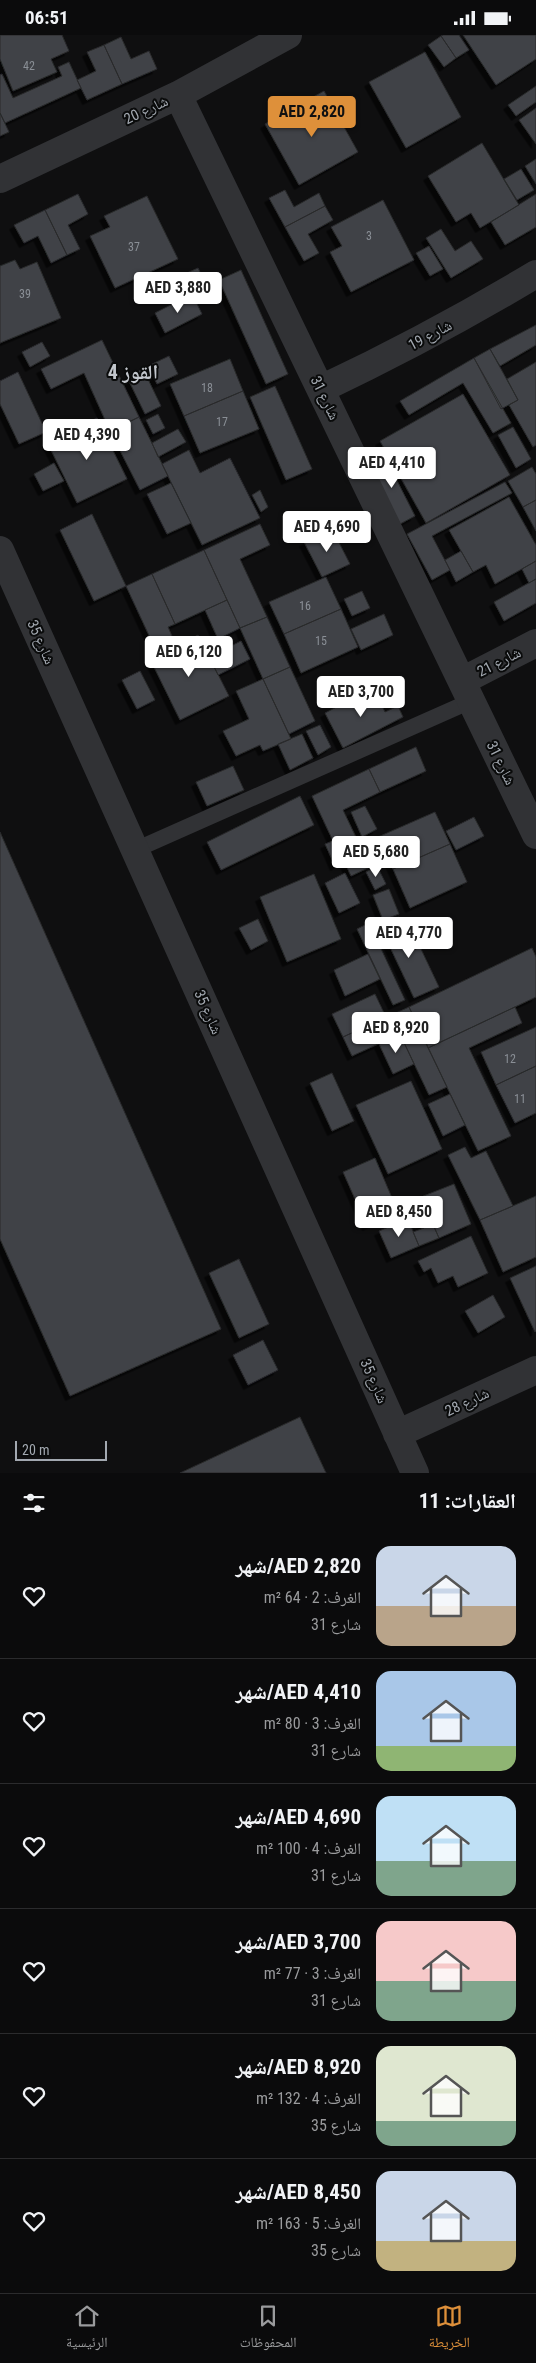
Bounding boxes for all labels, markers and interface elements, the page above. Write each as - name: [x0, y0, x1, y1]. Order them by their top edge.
- text: 06:51: [25, 6, 69, 29]
- house number: 42: [23, 59, 35, 73]
- street label: شارع 20: [121, 92, 172, 129]
- pin: AED 2,820: [255, 96, 369, 138]
- text: AED 2,820: [279, 102, 345, 121]
- house number: 3: [366, 229, 372, 243]
- house number: 37: [128, 240, 140, 254]
- pin: AED 3,880: [121, 271, 235, 314]
- text: AED 3,880: [145, 278, 211, 297]
- house number: 39: [19, 287, 31, 301]
- street label: شارع 19: [405, 316, 455, 355]
- district label: القوز 4: [108, 360, 158, 384]
- street label: شارع 31: [306, 373, 343, 424]
- house number: 18: [201, 381, 213, 395]
- house number: 17: [216, 415, 228, 429]
- pin: AED 4,390: [30, 419, 144, 461]
- text: AED 4,390: [54, 425, 120, 444]
- pin: AED 4,410: [335, 447, 449, 489]
- text: AED 4,410: [359, 453, 425, 472]
- pin: AED 4,690: [270, 511, 384, 553]
- text: AED 4,690: [294, 517, 360, 536]
- house number: 16: [299, 599, 311, 613]
- street label: شارع 35: [22, 617, 59, 668]
- house number: 15: [315, 634, 327, 648]
- pin: AED 6,120: [132, 635, 246, 678]
- text: AED 6,120: [156, 642, 222, 661]
- street label: شارع 21: [474, 643, 524, 682]
- pin: AED 3,700: [304, 675, 418, 718]
- text: AED 3,700: [328, 682, 394, 701]
- street label: شارع 31: [482, 738, 519, 789]
- pin: AED 5,680: [319, 835, 433, 878]
- text: AED 5,680: [343, 842, 409, 861]
- pin: AED 4,770: [352, 917, 466, 959]
- text: AED 4,770: [376, 923, 442, 942]
- street label: شارع 35: [189, 987, 226, 1038]
- pin: AED 8,920: [339, 1011, 453, 1054]
- text: AED 8,920: [363, 1018, 429, 1037]
- house number: 12: [504, 1052, 516, 1066]
- house number: 11: [514, 1092, 526, 1106]
- pin: AED 8,450: [342, 1195, 456, 1238]
- text: AED 8,450: [366, 1202, 432, 1221]
- street label: شارع 35: [355, 1356, 392, 1407]
- street label: شارع 28: [442, 1384, 493, 1421]
- scale bar: [15, 1438, 108, 1461]
- text: 20 m: [22, 1442, 50, 1458]
- icon: filters: [20, 1489, 48, 1517]
- text: العقارات: 11: [419, 1489, 516, 1513]
- text: AED 2,820/شهر: [236, 1554, 361, 1578]
- icon: home: [416, 1566, 476, 1626]
- icon: heart: [20, 1582, 48, 1610]
- text: الغرف: 2 · 64 m²: [264, 1588, 361, 1607]
- text: شارع 31: [311, 1615, 361, 1634]
- text: AED 4,410/شهر: [236, 1680, 361, 1704]
- icon: home: [416, 1691, 476, 1751]
- icon: heart: [20, 1707, 48, 1735]
- text: الغرف: 3 · 80 m²: [264, 1714, 361, 1733]
- text: شارع 31: [311, 1741, 361, 1760]
- text: AED 4,690/شهر: [236, 1805, 361, 1829]
- icon: home: [416, 1816, 476, 1876]
- icon: heart: [20, 1832, 48, 1860]
- text: الغرف: 4 · 100 m²: [256, 1839, 361, 1858]
- text: شارع 31: [311, 1866, 361, 1885]
- text: AED 3,700/شهر: [236, 1930, 361, 1954]
- icon: home: [416, 1941, 476, 2001]
- icon: heart: [20, 1957, 48, 1985]
- text: الغرف: 3 · 77 m²: [264, 1964, 361, 1983]
- text: شارع 31: [311, 1991, 361, 2010]
- text: AED 8,920/شهر: [236, 2055, 361, 2079]
- icon: home: [416, 2066, 476, 2126]
- icon: heart: [20, 2082, 48, 2110]
- text: الغرف: 4 · 132 m²: [256, 2089, 361, 2108]
- text: شارع 35: [311, 2116, 361, 2135]
- text: AED 8,450/شهر: [236, 2180, 361, 2204]
- icon: home: [416, 2191, 476, 2251]
- icon: heart: [20, 2207, 48, 2235]
- text: الغرف: 5 · 163 m²: [256, 2214, 361, 2233]
- text: شارع 35: [311, 2241, 361, 2260]
- tab: الرئيسية: [66, 2302, 108, 2356]
- tab: المحفوظات: [240, 2302, 297, 2356]
- tab: الخريطة: [429, 2302, 470, 2356]

